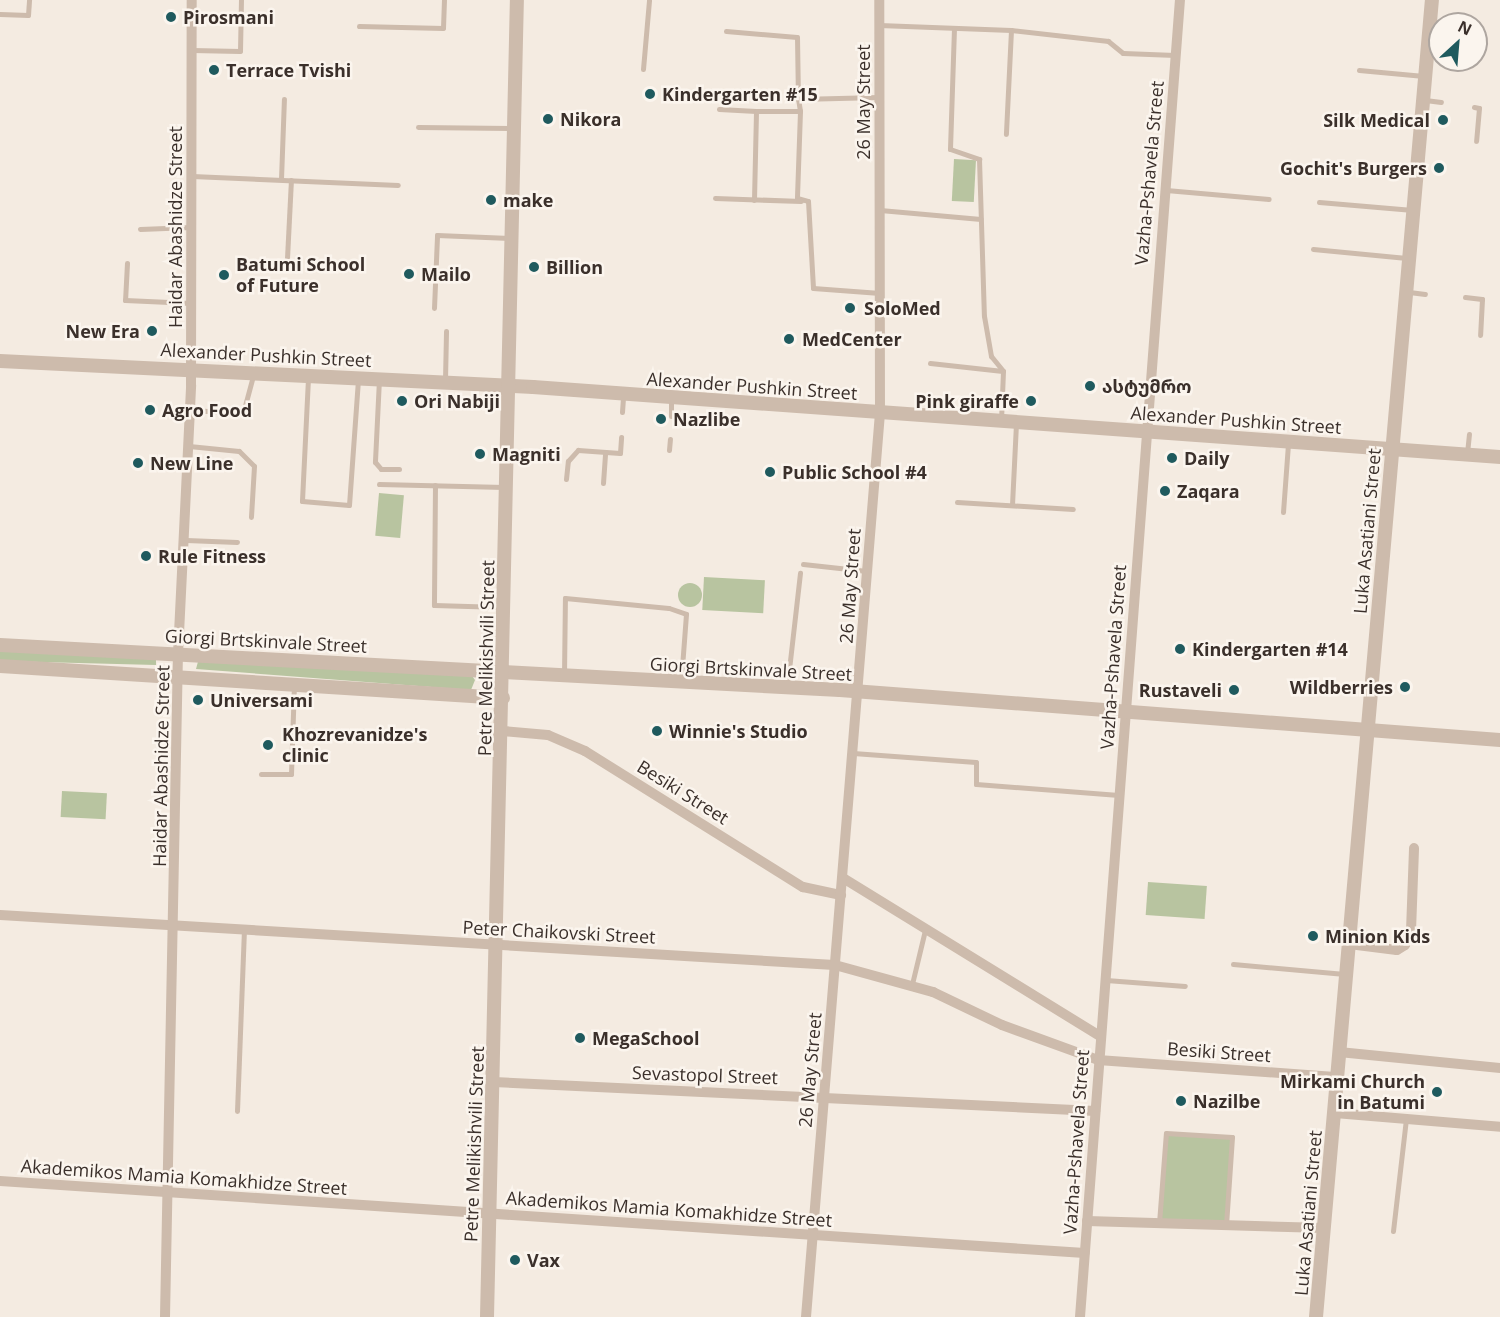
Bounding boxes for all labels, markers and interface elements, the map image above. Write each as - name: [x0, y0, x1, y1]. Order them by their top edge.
- place label: Pirosmani: [183, 6, 274, 28]
- marker: Pirosmani: [164, 10, 178, 24]
- north arrow: [1428, 12, 1488, 72]
- text: N: [1454, 15, 1476, 40]
- street label: 26 May Street: [852, 44, 874, 160]
- place label: Terrace Tvishi: [226, 59, 351, 81]
- marker: Terrace Tvishi: [207, 63, 221, 77]
- street label: Vazha-Pshavela Street: [1130, 80, 1168, 266]
- place label: Kindergarten #15: [662, 83, 818, 105]
- marker: Kindergarten #15: [643, 87, 657, 101]
- place label: Nikora: [560, 108, 621, 130]
- place label: Silk Medical: [1323, 109, 1430, 131]
- marker: Silk Medical: [1434, 111, 1452, 129]
- marker: Nikora: [541, 112, 555, 126]
- street label: Haidar Abashidze Street: [164, 126, 186, 328]
- place label: Gochit's Burgers: [1280, 157, 1427, 179]
- marker: Gochit's Burgers: [1432, 161, 1446, 175]
- place label: make: [503, 189, 553, 211]
- marker: make: [484, 193, 498, 207]
- place label: Batumi School of Future: [236, 254, 365, 296]
- place label: Billion: [546, 256, 603, 278]
- marker: Billion: [527, 260, 541, 274]
- place label: Mailo: [421, 263, 471, 285]
- marker: Mailo: [402, 267, 416, 281]
- marker: Batumi School of Future: [217, 268, 231, 282]
- place label: SoloMed: [864, 297, 941, 319]
- marker: SoloMed: [841, 299, 859, 317]
- place label: New Era: [66, 320, 140, 342]
- marker: New Era: [145, 324, 159, 338]
- place label: MedCenter: [802, 328, 902, 350]
- marker: MedCenter: [780, 330, 798, 348]
- street label: Alexander Pushkin Street: [160, 339, 372, 371]
- street label: Alexander Pushkin Street: [646, 368, 858, 404]
- place label: ასტუმრო: [1102, 375, 1192, 397]
- marker: ასტუმრო: [1083, 379, 1097, 393]
- place label: Ori Nabiji: [414, 390, 500, 412]
- place label: Pink giraffe: [915, 390, 1019, 412]
- marker: Ori Nabiji: [395, 394, 409, 408]
- marker: Pink giraffe: [1024, 394, 1038, 408]
- place label: Agro Food: [162, 399, 252, 421]
- street label: Alexander Pushkin Street: [1130, 402, 1342, 438]
- marker: Agro Food: [143, 403, 157, 417]
- place label: Nazlibe: [673, 408, 740, 430]
- marker: Nazlibe: [654, 412, 668, 426]
- place label: Magniti: [492, 443, 561, 465]
- marker: Magniti: [473, 447, 487, 461]
- place label: Daily: [1184, 447, 1229, 469]
- street label: Luka Asatiani Street: [1349, 447, 1385, 615]
- marker: Daily: [1165, 451, 1179, 465]
- place label: New Line: [150, 452, 233, 474]
- marker: New Line: [131, 456, 145, 470]
- place label: Public School #4: [782, 461, 927, 483]
- marker: Public School #4: [763, 465, 777, 479]
- place label: Zaqara: [1177, 480, 1240, 502]
- marker: Zaqara: [1158, 484, 1172, 498]
- street label: 26 May Street: [835, 528, 865, 644]
- place label: Rule Fitness: [158, 545, 266, 567]
- marker: Rule Fitness: [139, 549, 153, 563]
- street label: Petre Melikishvili Street: [473, 560, 499, 756]
- street label: Vazha-Pshavela Street: [1096, 564, 1130, 750]
- street label: Giorgi Brtskinvale Street: [164, 625, 368, 657]
- place label: Kindergarten #14: [1192, 638, 1348, 660]
- marker: Kindergarten #14: [1173, 642, 1187, 656]
- street label: Giorgi Brtskinvale Street: [649, 653, 853, 685]
- street label: Haidar Abashidze Street: [148, 665, 174, 867]
- place label: Wildberries: [1290, 676, 1393, 698]
- place label: Rustaveli: [1139, 679, 1222, 701]
- marker: Wildberries: [1398, 680, 1412, 694]
- marker: Rustaveli: [1227, 683, 1241, 697]
- place label: Universami: [210, 689, 313, 711]
- marker: Universami: [191, 693, 205, 707]
- place label: Winnie's Studio: [669, 720, 808, 742]
- place label: Khozrevanidze's clinic: [282, 724, 427, 766]
- marker: Winnie's Studio: [650, 724, 664, 738]
- marker: Khozrevanidze's clinic: [259, 736, 277, 754]
- street label: Besiki Street: [633, 755, 733, 829]
- street label: Peter Chaikovski Street: [462, 916, 656, 948]
- place label: Minion Kids: [1325, 925, 1430, 947]
- marker: Minion Kids: [1306, 929, 1320, 943]
- street label: 26 May Street: [794, 1012, 826, 1128]
- place label: MegaSchool: [592, 1027, 699, 1049]
- marker: MegaSchool: [573, 1031, 587, 1045]
- street label: Besiki Street: [1166, 1038, 1272, 1066]
- street label: Petre Melikishvili Street: [460, 1046, 488, 1242]
- street label: Vazha-Pshavela Street: [1059, 1049, 1093, 1235]
- street label: Sevastopol Street: [632, 1062, 778, 1088]
- place label: Mirkami Church in Batumi: [1280, 1071, 1425, 1114]
- marker: Mirkami Church in Batumi: [1430, 1085, 1444, 1099]
- place label: Nazilbe: [1193, 1090, 1260, 1112]
- marker: Nazilbe: [1174, 1094, 1188, 1108]
- street label: Luka Asatiani Street: [1290, 1129, 1326, 1297]
- street label: Akademikos Mamia Komakhidze Street: [20, 1155, 348, 1199]
- street label: Akademikos Mamia Komakhidze Street: [505, 1187, 833, 1231]
- place label: Vax: [527, 1249, 560, 1271]
- marker: Vax: [508, 1253, 522, 1267]

